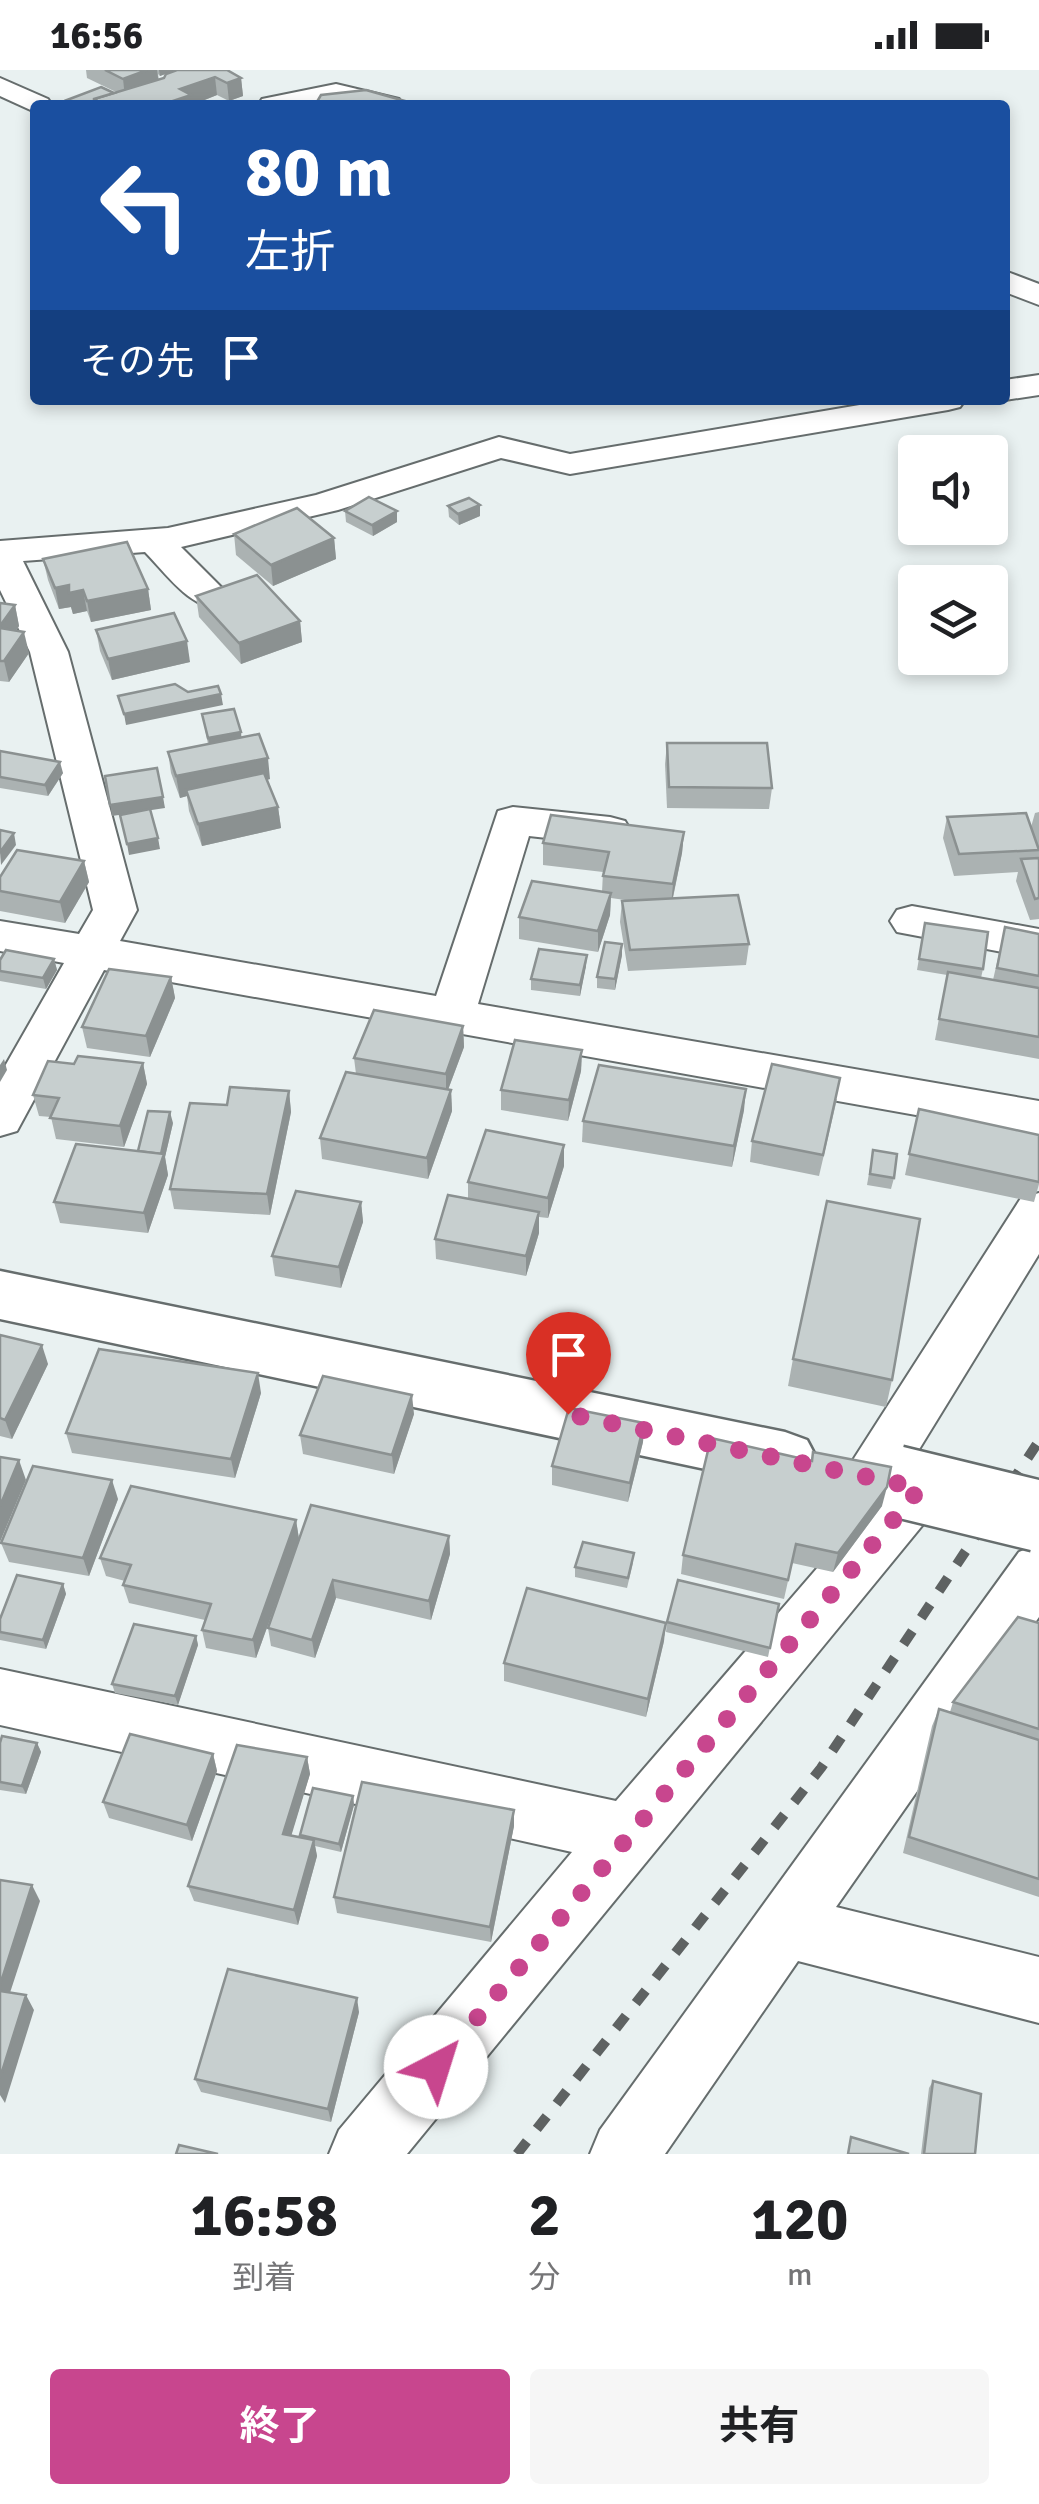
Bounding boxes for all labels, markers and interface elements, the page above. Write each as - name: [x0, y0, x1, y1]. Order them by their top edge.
- text: 16:56: [50, 12, 143, 59]
- text: 80 m: [245, 129, 393, 215]
- icon: left: [80, 140, 210, 270]
- text: 左折: [245, 225, 335, 280]
- icon: arrive: [214, 330, 269, 385]
- text: その先: [80, 338, 194, 385]
- map controls: [898, 435, 1008, 675]
- button: sound: [898, 435, 1008, 545]
- button: layers: [898, 565, 1008, 675]
- pin: [526, 1312, 611, 1415]
- icon: arrive: [541, 1327, 596, 1382]
- position arrow: [384, 2015, 488, 2119]
- text: 16:58: [191, 2179, 338, 2253]
- text: 2: [528, 2179, 561, 2253]
- text: 120: [751, 2183, 848, 2257]
- text: m: [787, 2255, 813, 2294]
- text: 到着: [232, 2258, 296, 2297]
- text: 分: [529, 2258, 561, 2297]
- button: 終了: [50, 2369, 510, 2484]
- button: 共有: [530, 2369, 989, 2484]

